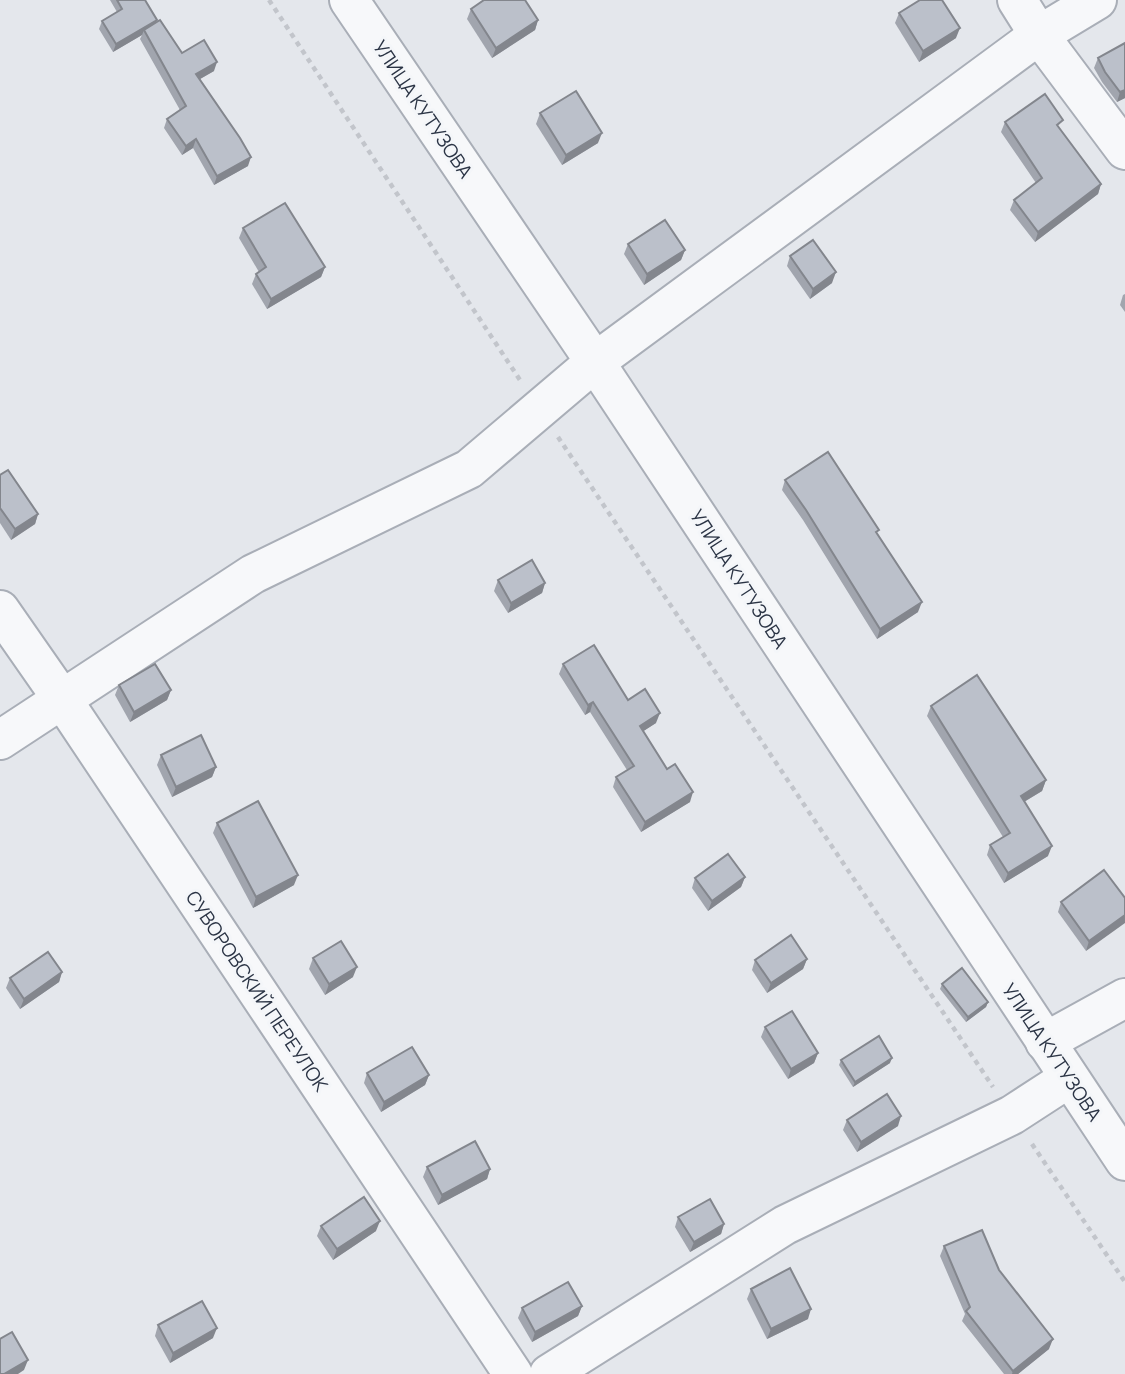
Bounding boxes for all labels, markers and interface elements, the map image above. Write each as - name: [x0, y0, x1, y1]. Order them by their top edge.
- street label: УЛИЦА КУТУЗОВА: [367, 35, 479, 183]
- street label: УЛИЦА КУТУЗОВА: [684, 504, 794, 654]
- street label: СУВОРОВСКИЙ ПЕРЕУЛОК: [180, 886, 334, 1097]
- street label: УЛИЦА КУТУЗОВА: [996, 978, 1108, 1126]

